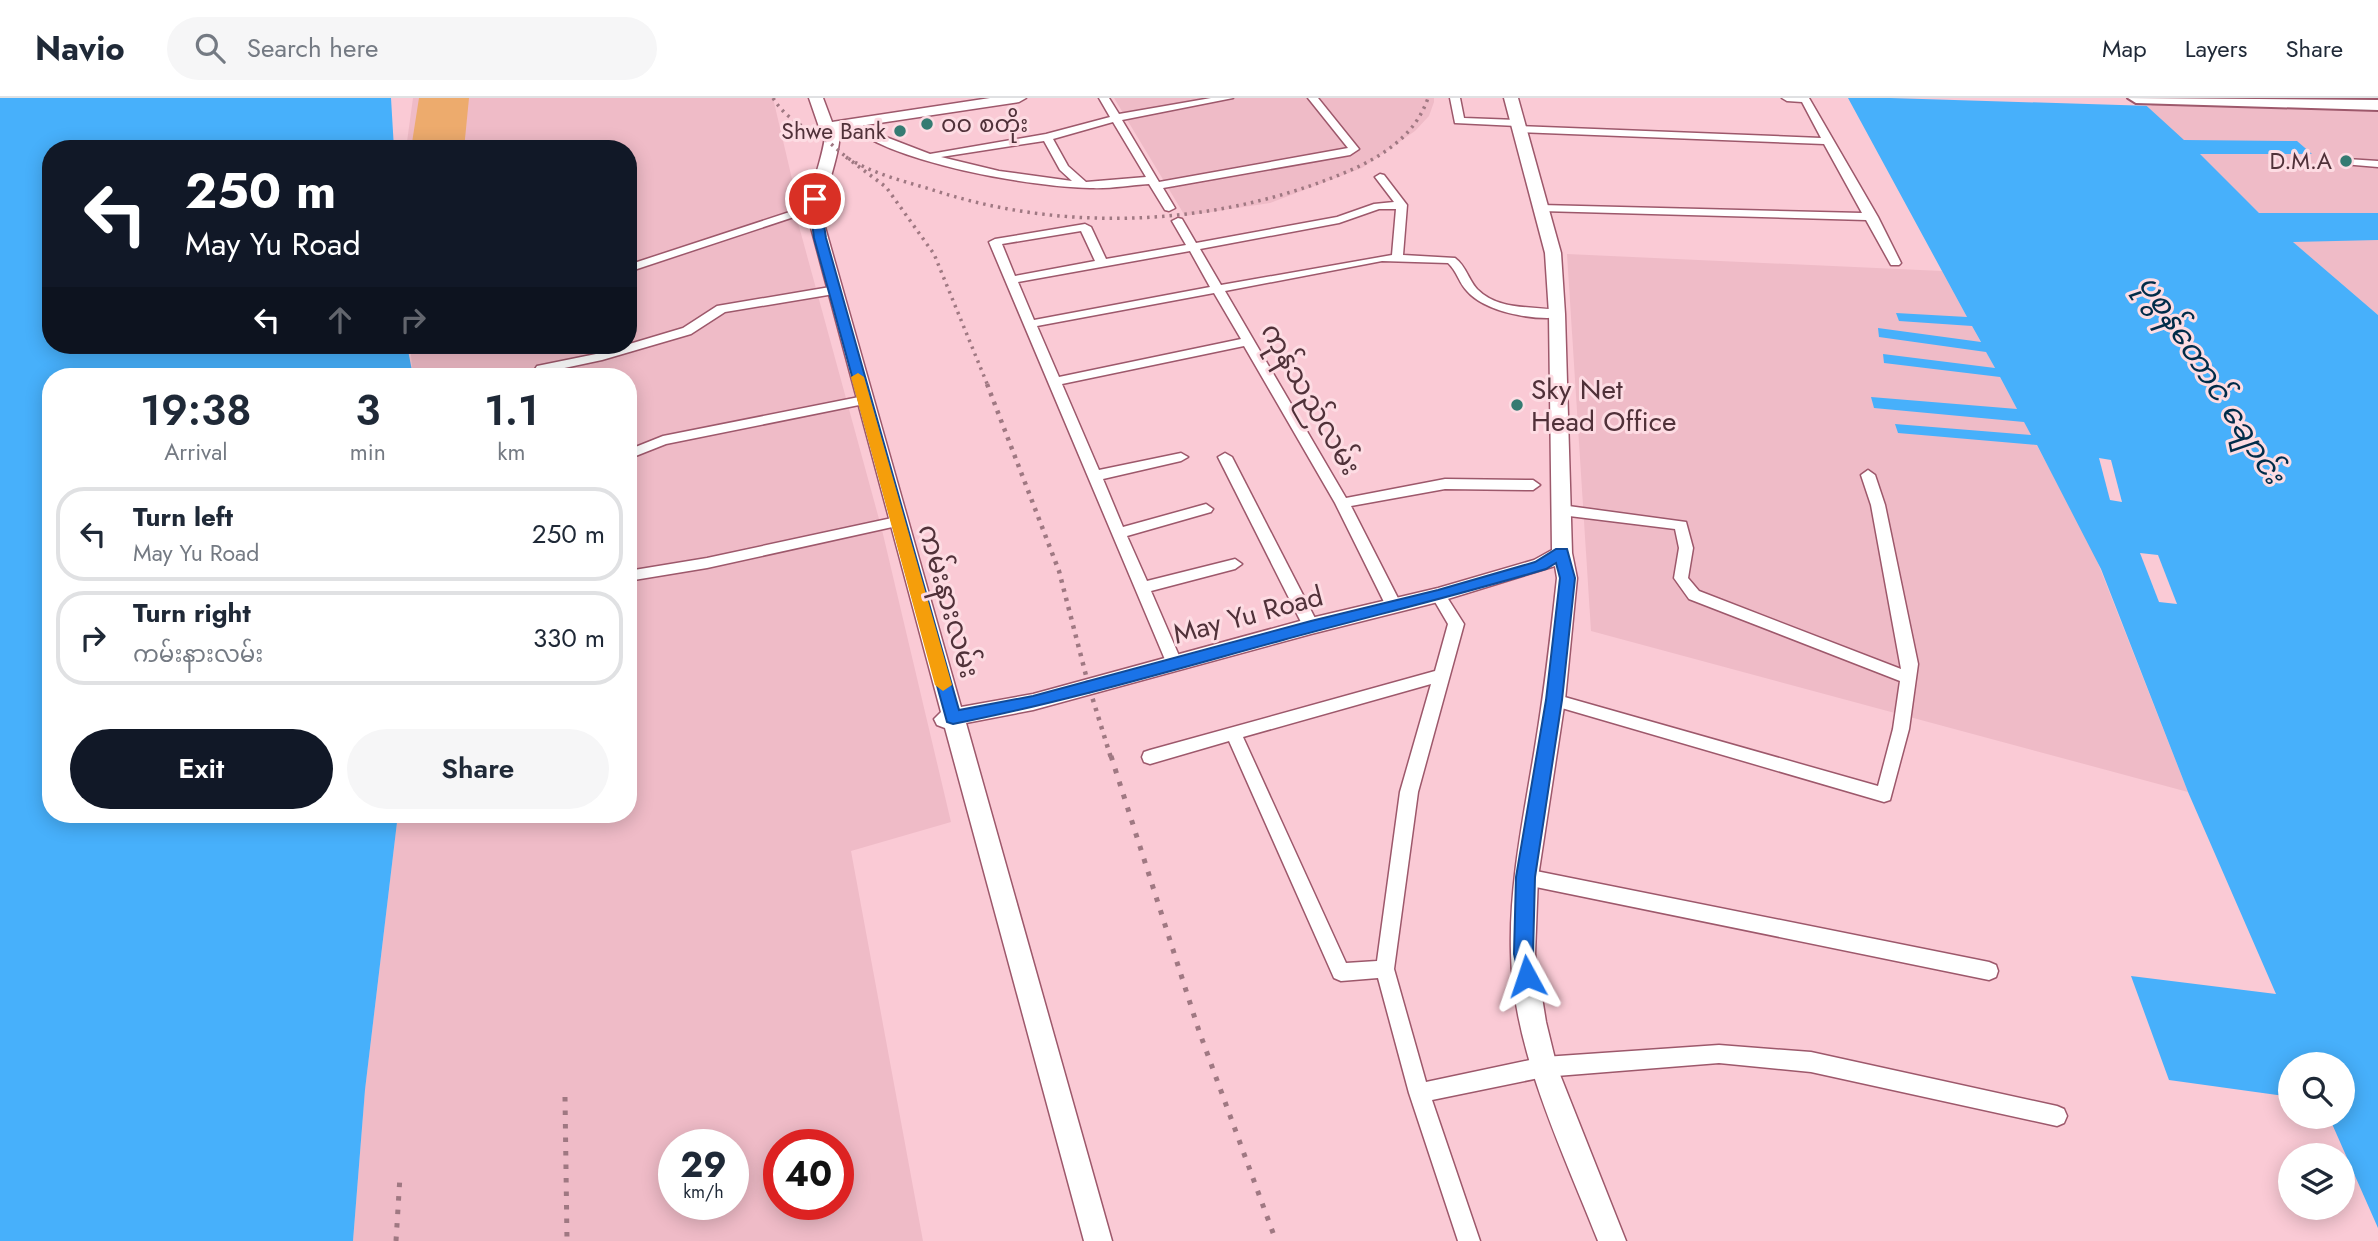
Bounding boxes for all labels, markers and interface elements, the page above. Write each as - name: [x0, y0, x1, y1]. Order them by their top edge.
- search box: [167, 17, 657, 80]
- text: Navio: [35, 25, 125, 72]
- icon: search: [191, 29, 229, 67]
- text: Search here: [247, 29, 378, 67]
- text: Map: [2102, 31, 2147, 66]
- text: Layers: [2185, 31, 2247, 66]
- text: Share: [2285, 31, 2343, 66]
- place label: ဝဝ စတိုး: [941, 107, 1028, 143]
- place label: Shwe Bank: [781, 114, 887, 148]
- marker: ဝဝ စတိုး: [919, 116, 935, 132]
- marker: Shwe Bank: [892, 123, 908, 139]
- place label: D.M.A: [2269, 144, 2333, 178]
- marker: D.M.A: [2338, 153, 2354, 169]
- text: 250 m: [185, 156, 336, 226]
- icon: left: [70, 168, 161, 259]
- pin: [785, 169, 845, 229]
- icon: arrive: [796, 180, 834, 218]
- text: May Yu Road: [185, 221, 361, 267]
- water label: ပုစွန်တောင် ချောင်း: [2125, 266, 2297, 496]
- icon: left: [248, 301, 286, 339]
- icon: ahead: [321, 301, 359, 339]
- icon: right: [394, 301, 432, 339]
- street label: ကုန်သည်လမ်း: [1249, 315, 1371, 484]
- place label: Sky Net Head Office: [1531, 369, 1677, 442]
- text: 19:38: [140, 380, 251, 441]
- text: 3: [355, 380, 380, 441]
- text: 1.1: [484, 380, 539, 441]
- marker: Sky Net Head Office: [1509, 397, 1525, 413]
- text: Arrival: [164, 435, 228, 469]
- text: min: [350, 435, 386, 469]
- text: km: [497, 435, 525, 469]
- text: Turn left: [133, 498, 233, 536]
- icon: left: [74, 515, 112, 553]
- text: 250 m: [532, 515, 605, 553]
- street label: ကမ်းနားလမ်း: [906, 519, 991, 683]
- text: May Yu Road: [133, 536, 259, 570]
- street label: May Yu Road: [1168, 575, 1328, 655]
- text: Turn right: [133, 594, 251, 632]
- icon: right: [74, 619, 112, 657]
- text: 330 m: [533, 619, 605, 657]
- text: ကမ်းနားလမ်း: [133, 637, 263, 671]
- button: Exit: [70, 729, 333, 809]
- button: Share: [347, 729, 609, 809]
- position arrow: [1490, 939, 1564, 1013]
- map controls: [2278, 1052, 2355, 1220]
- button: search: [2278, 1052, 2355, 1129]
- speed limit sign: 40: [763, 1129, 854, 1220]
- text: 29: [680, 1140, 727, 1190]
- button: layers: [2278, 1143, 2355, 1220]
- text: km/h: [683, 1179, 724, 1205]

